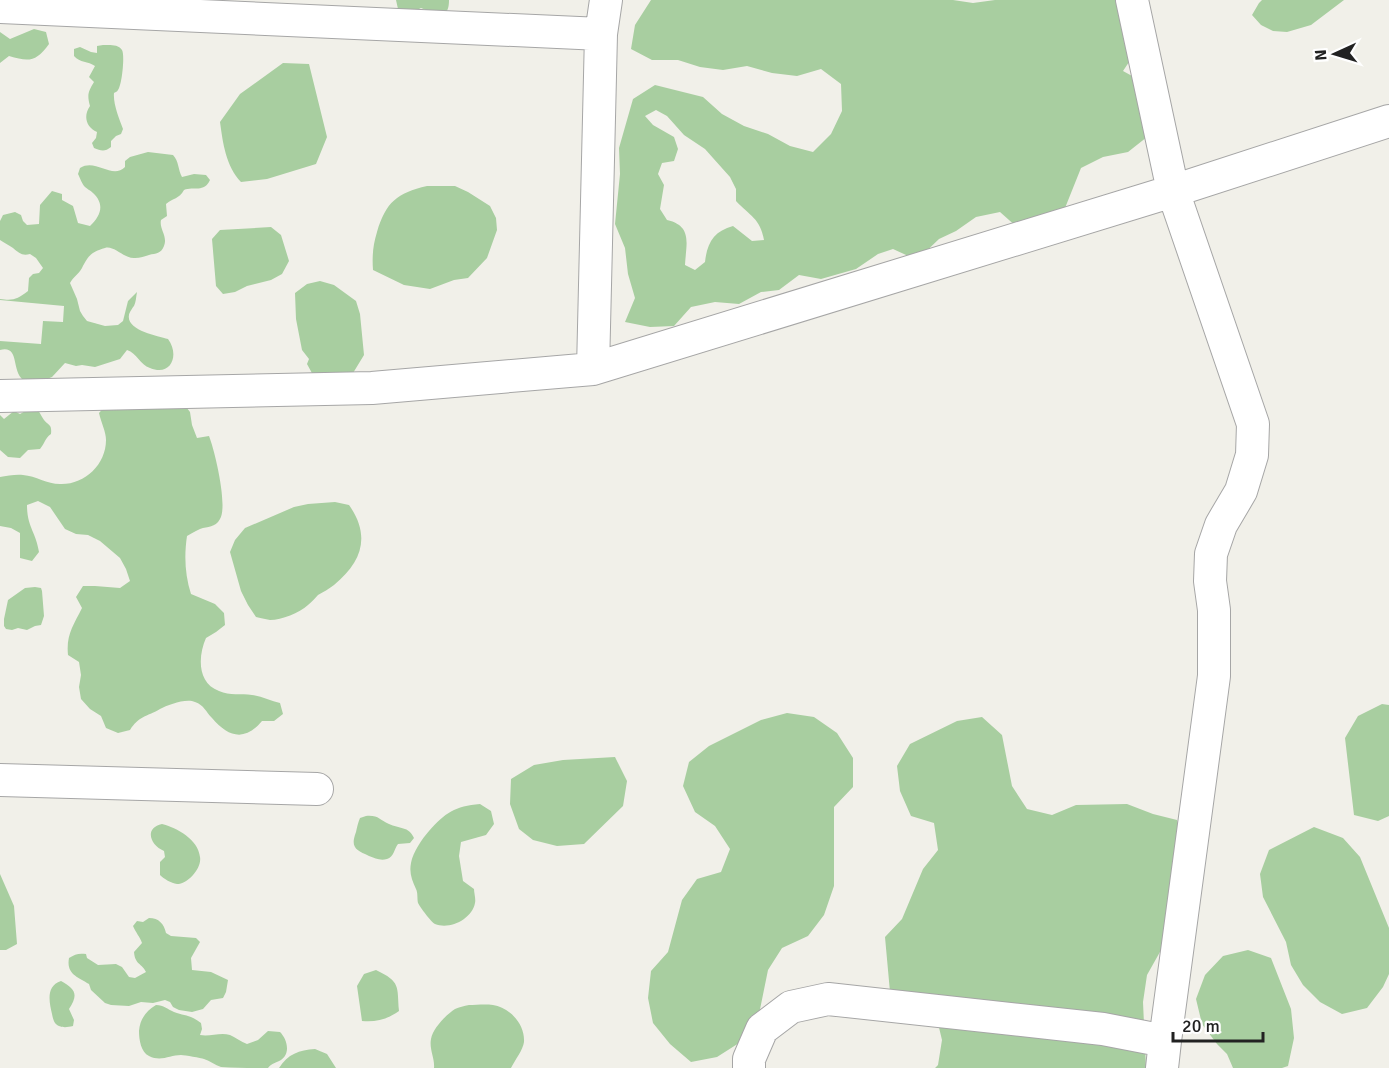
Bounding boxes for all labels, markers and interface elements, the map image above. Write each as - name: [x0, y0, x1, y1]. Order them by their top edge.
- north arrow: [1305, 24, 1365, 84]
- text: N: [1311, 49, 1331, 61]
- scale bar: [1173, 1005, 1263, 1043]
- text: 20 m: [1182, 1015, 1220, 1037]

